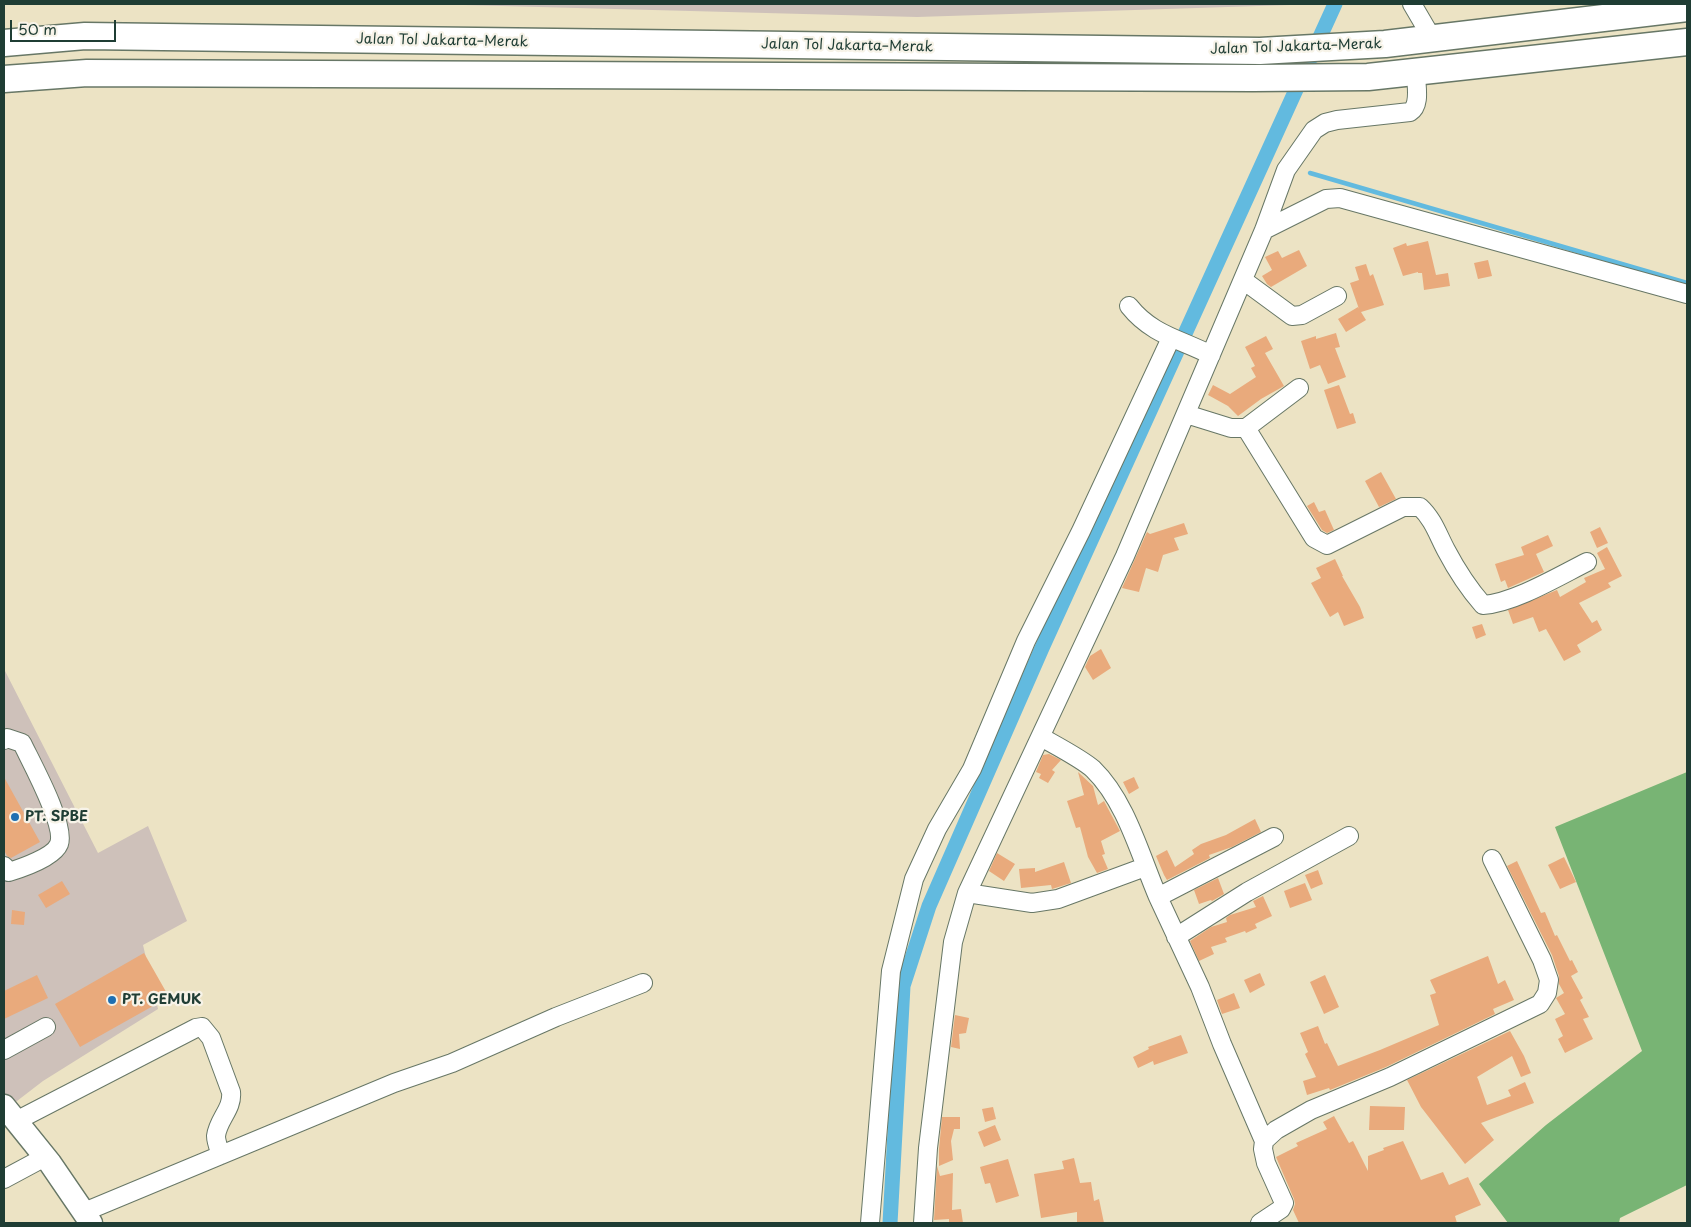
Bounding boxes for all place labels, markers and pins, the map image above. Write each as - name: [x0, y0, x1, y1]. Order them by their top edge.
- place label: PT. SPBE: [25, 809, 88, 825]
- marker: PT. SPBE: [9, 811, 21, 823]
- place label: PT. GEMUK: [122, 992, 201, 1008]
- marker: PT. GEMUK: [106, 994, 118, 1006]

